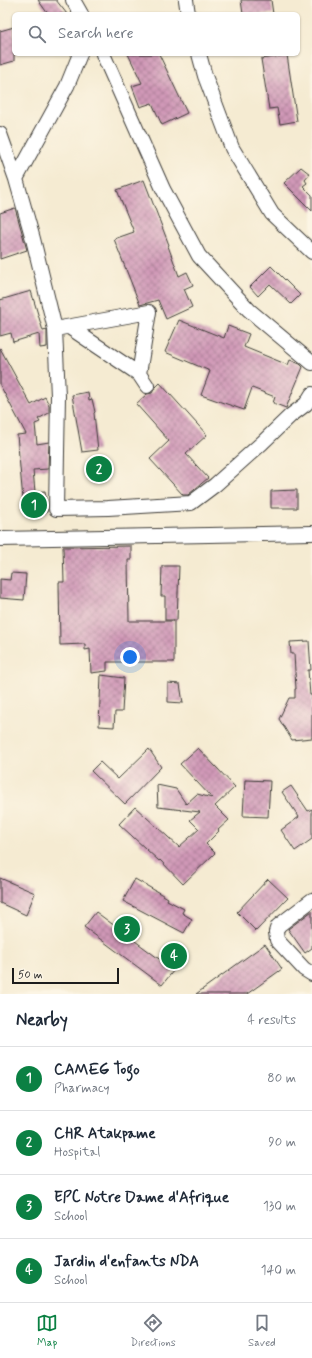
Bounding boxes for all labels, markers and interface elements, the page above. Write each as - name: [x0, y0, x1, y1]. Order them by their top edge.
- search box: [12, 12, 300, 56]
- icon: search: [26, 23, 48, 45]
- text: Search here: [58, 24, 134, 44]
- pin: 2: [86, 454, 112, 484]
- pin: 1: [21, 490, 47, 520]
- your location: [120, 647, 140, 667]
- pin: 3: [114, 914, 140, 944]
- pin: 4: [161, 941, 187, 971]
- scale bar: [12, 966, 119, 985]
- text: 50 m: [18, 968, 43, 982]
- text: Nearby: [16, 1009, 68, 1031]
- text: 4 results: [247, 1012, 296, 1029]
- text: CAMEG Togo: [54, 1060, 140, 1080]
- text: 1: [26, 1070, 32, 1087]
- text: 80 m: [267, 1070, 296, 1087]
- text: Pharmacy: [54, 1080, 110, 1097]
- text: CHR Atakpame: [54, 1124, 156, 1144]
- text: 2: [26, 1134, 32, 1151]
- text: 90 m: [268, 1134, 296, 1151]
- text: Hospital: [54, 1144, 100, 1161]
- text: EPC Notre Dame d'Afrique: [54, 1188, 229, 1208]
- text: 3: [26, 1198, 32, 1215]
- text: 130 m: [263, 1198, 296, 1215]
- text: School: [54, 1208, 88, 1225]
- text: Jardin d'enfants NDA: [54, 1252, 199, 1272]
- text: 4: [25, 1262, 33, 1279]
- text: 140 m: [261, 1262, 296, 1279]
- text: School: [54, 1272, 88, 1289]
- tab: Map: [36, 1312, 58, 1350]
- tab: Directions: [130, 1312, 176, 1350]
- tab: Saved: [248, 1312, 276, 1350]

